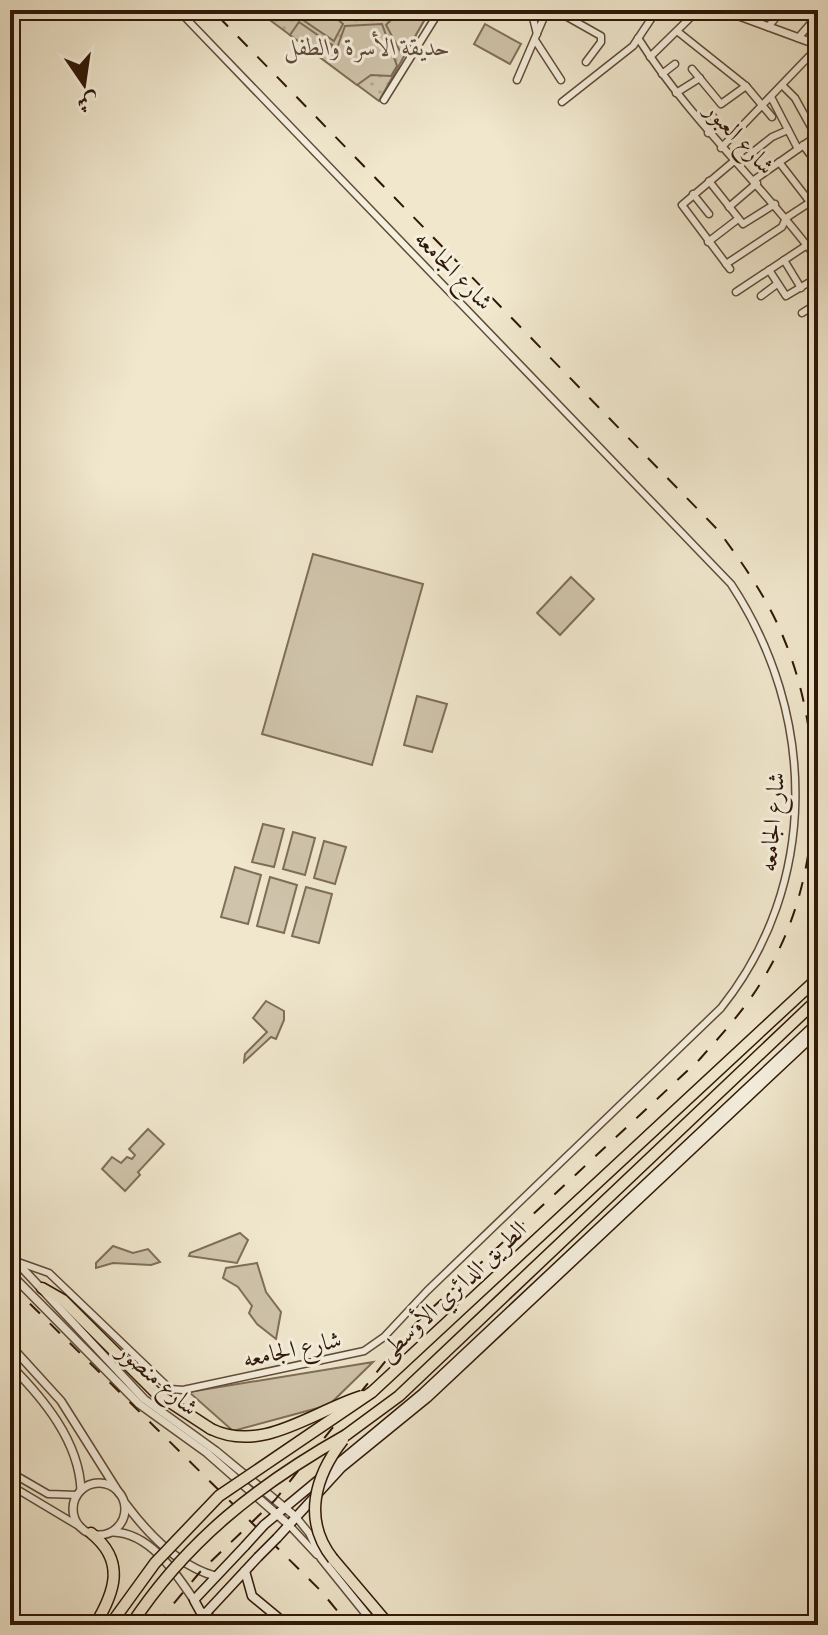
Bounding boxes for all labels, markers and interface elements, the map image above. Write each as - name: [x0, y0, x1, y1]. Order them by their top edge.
- park label: حديقة الأسرة والطفل: [284, 31, 450, 64]
- north arrow: [44, 44, 124, 124]
- text: ش: [75, 87, 102, 118]
- street label: شارع العبور: [694, 95, 780, 184]
- street label: شارع الجامعه: [405, 224, 499, 320]
- street label: شارع الجامعه: [754, 771, 796, 873]
- street label: الطريق الدائري الأوسطى: [371, 1214, 535, 1370]
- street label: شارع الجامعه: [240, 1325, 345, 1379]
- street label: شارع منصور: [107, 1335, 204, 1426]

